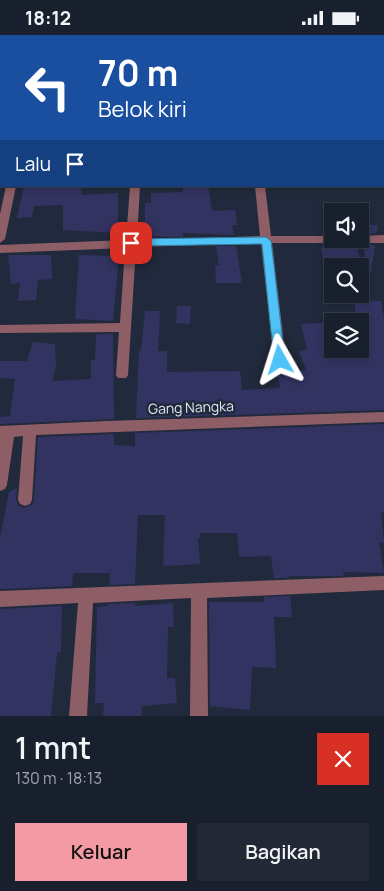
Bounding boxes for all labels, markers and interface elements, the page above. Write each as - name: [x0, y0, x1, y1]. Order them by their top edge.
- text: 18:12: [25, 5, 71, 31]
- text: 70 m: [98, 49, 178, 97]
- icon: left: [15, 55, 80, 120]
- text: Belok kiri: [98, 94, 187, 124]
- icon: arrive: [61, 150, 89, 178]
- text: Lalu: [15, 151, 51, 177]
- map controls: [324, 203, 369, 358]
- button: sound: [324, 203, 369, 248]
- pin: [110, 222, 152, 264]
- icon: arrive: [117, 229, 145, 257]
- button: search: [324, 258, 369, 303]
- button: layers: [324, 313, 369, 358]
- position arrow: [253, 333, 305, 385]
- street label: Gang Nangka: [148, 396, 234, 418]
- text: 1 mnt: [15, 727, 91, 768]
- button: close: [317, 733, 369, 785]
- text: 130 m · 18:13: [15, 767, 102, 789]
- button: Keluar: [15, 823, 187, 881]
- button: Bagikan: [197, 823, 369, 881]

